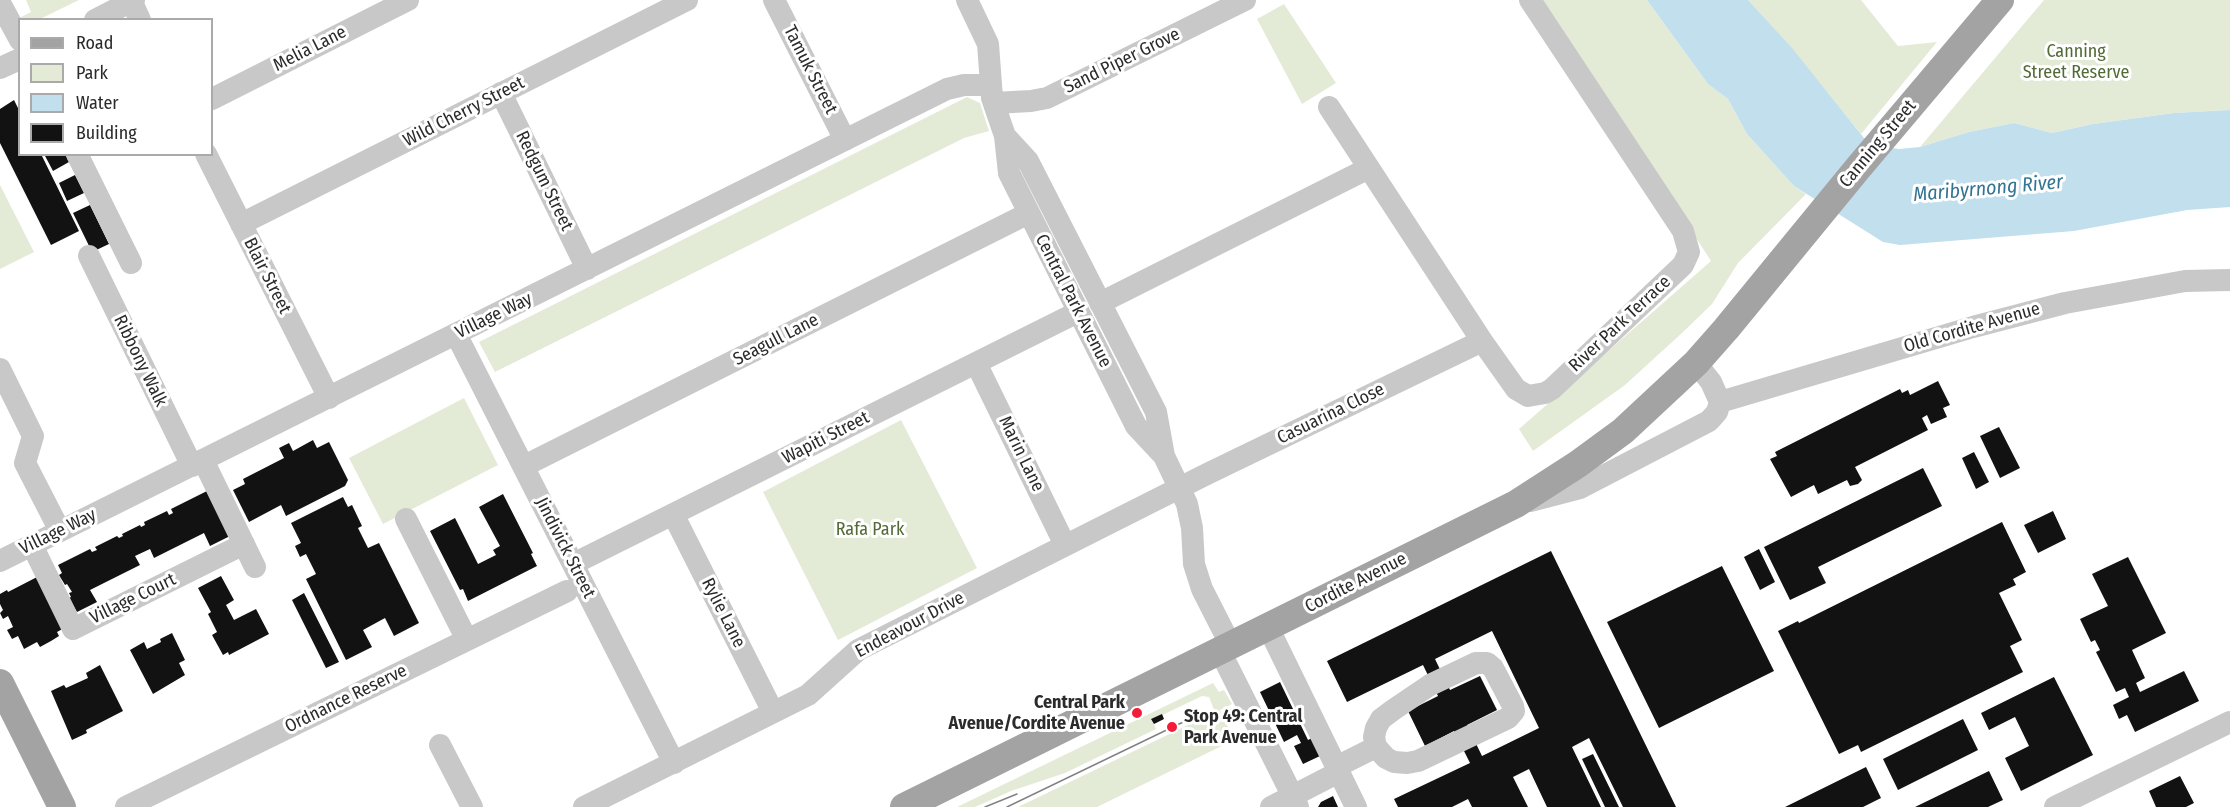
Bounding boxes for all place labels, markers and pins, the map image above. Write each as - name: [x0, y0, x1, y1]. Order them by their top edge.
- place label: Central Park Avenue/Cordite Avenue: [949, 692, 1125, 734]
- marker: Central Park Avenue/Cordite Avenue: [1130, 706, 1144, 720]
- place label: Stop 49: Central Park Avenue: [1184, 706, 1302, 748]
- marker: Stop 49: Central Park Avenue: [1165, 720, 1179, 734]

